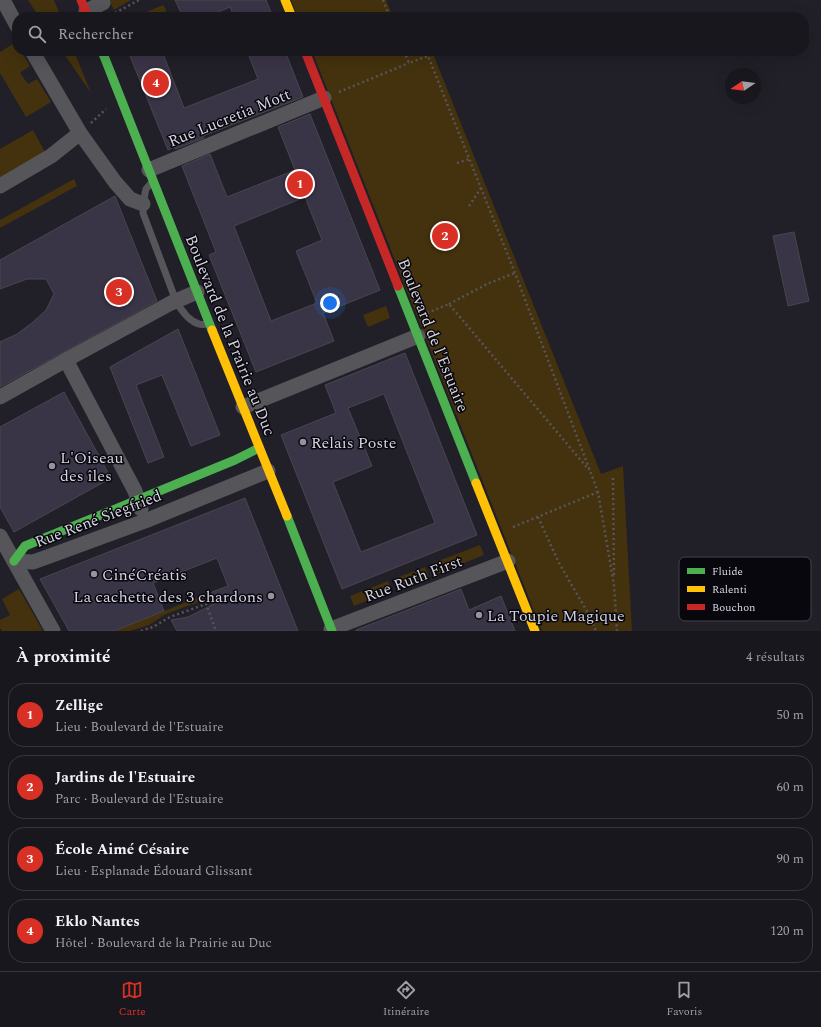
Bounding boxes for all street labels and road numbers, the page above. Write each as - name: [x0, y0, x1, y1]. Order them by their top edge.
- street label: Rue Lucretia Mott: [165, 82, 294, 153]
- street label: Boulevard de la Prairie au Duc: [179, 231, 281, 440]
- street label: Boulevard de l'Estuaire: [391, 255, 475, 416]
- street label: Rue René Siegfried: [31, 484, 165, 554]
- street label: Rue Ruth First: [361, 549, 466, 609]

